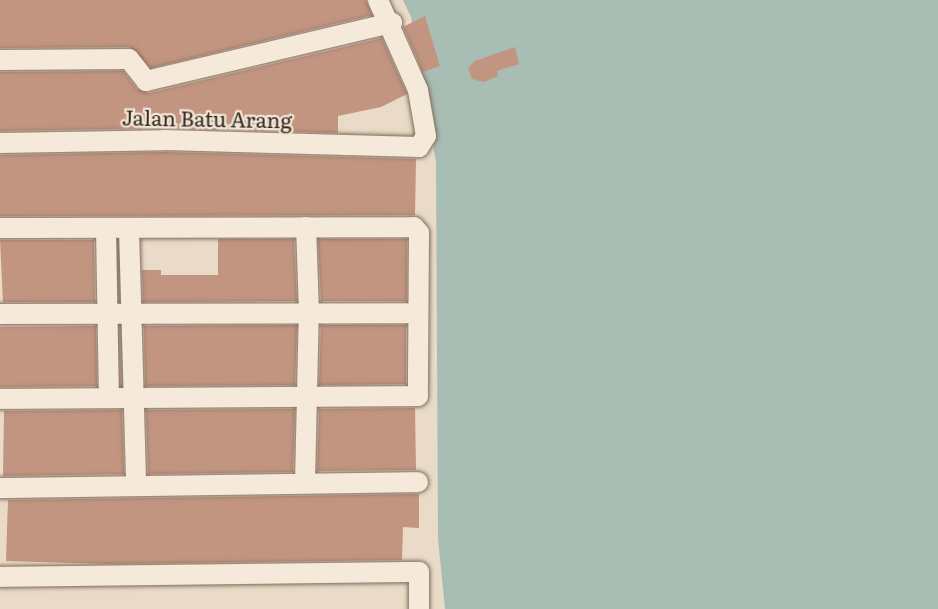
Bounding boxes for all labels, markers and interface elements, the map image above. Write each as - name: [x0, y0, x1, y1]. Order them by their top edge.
- street label: Jalan Batu Arang: [122, 104, 292, 132]

